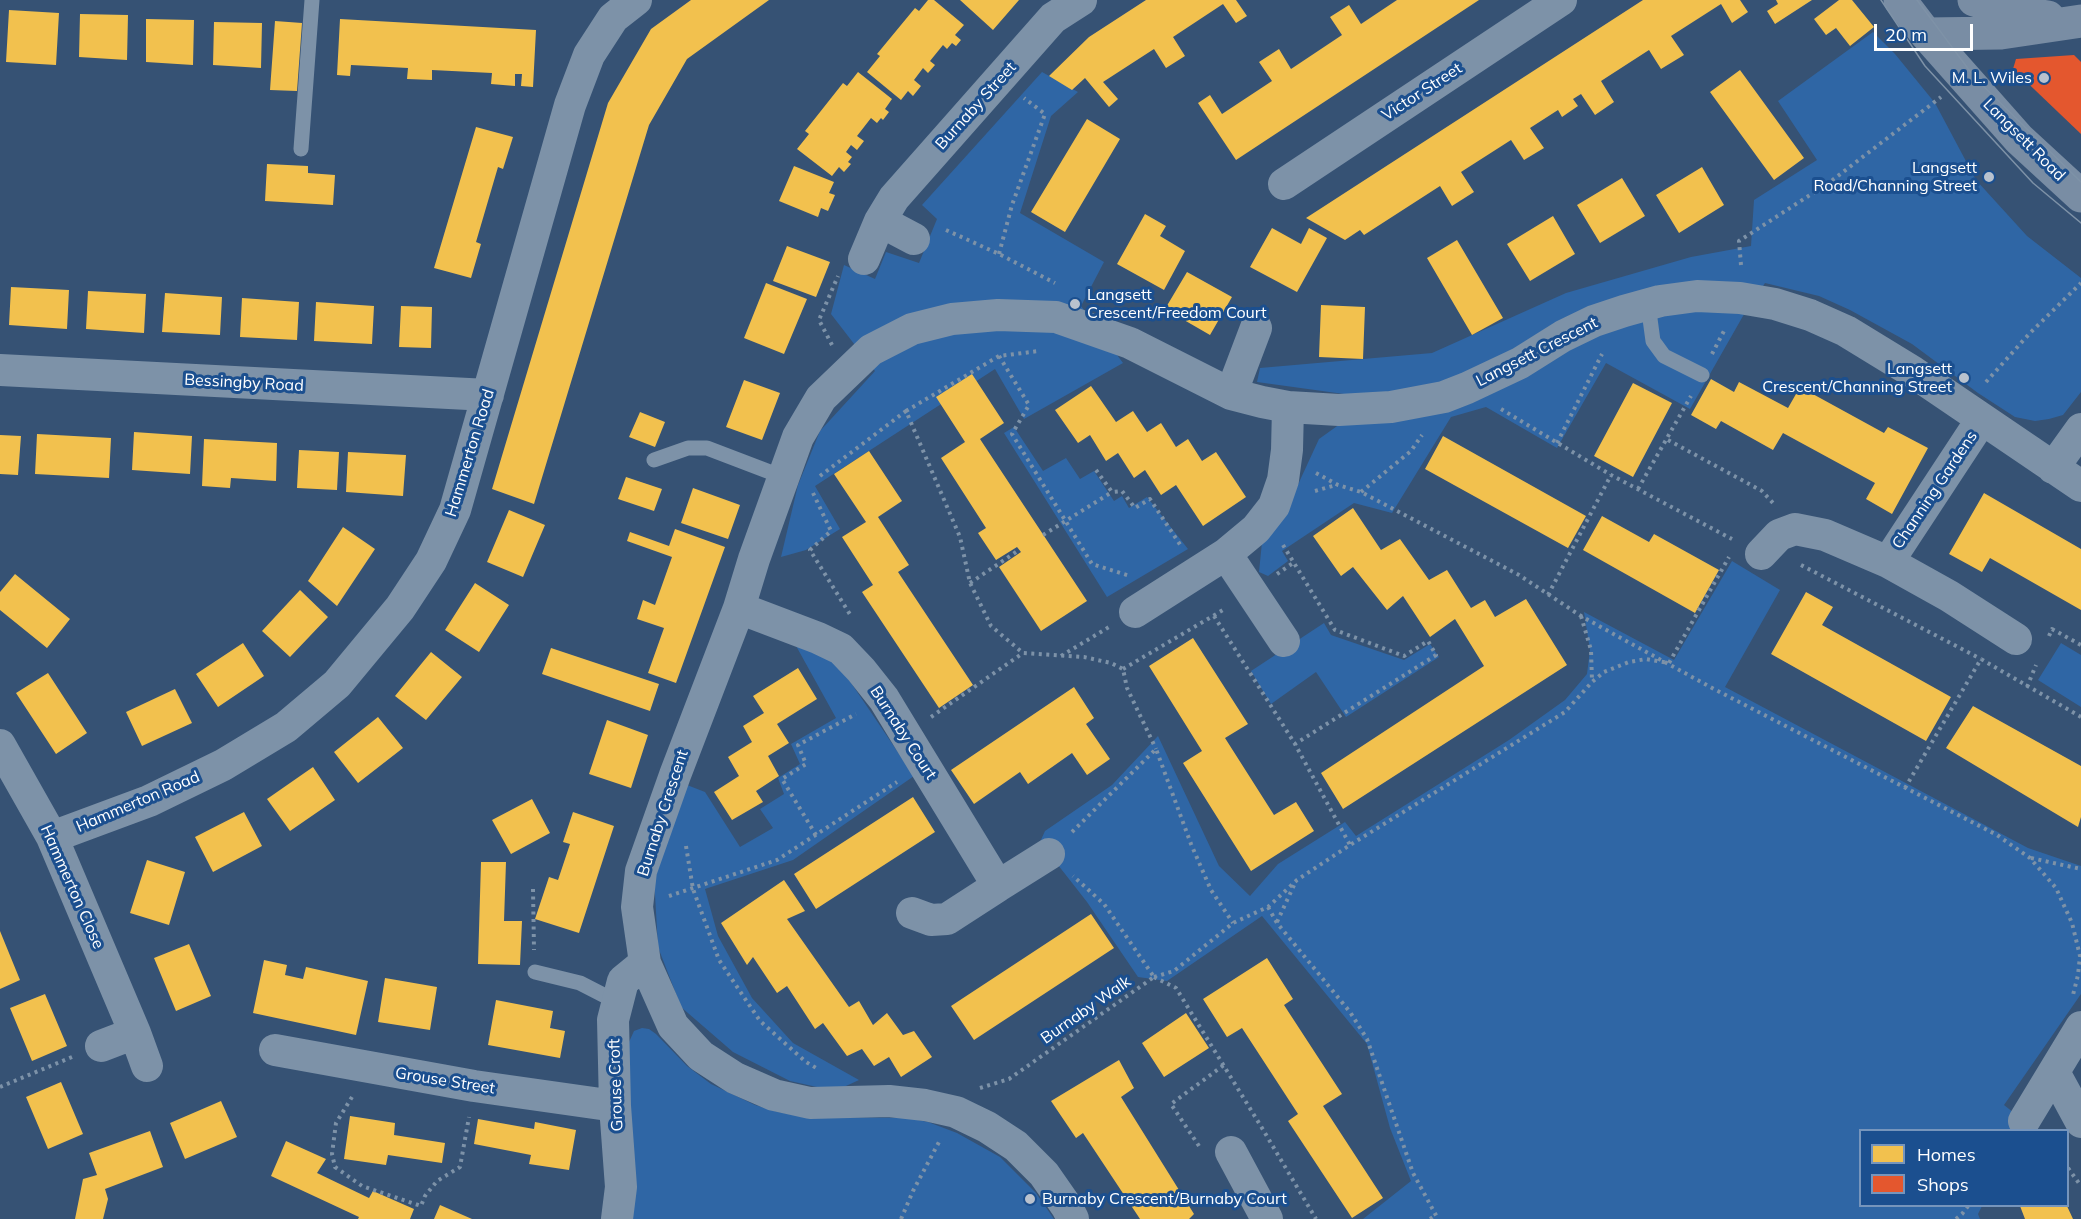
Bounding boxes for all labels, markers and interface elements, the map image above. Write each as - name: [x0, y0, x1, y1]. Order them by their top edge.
- scale bar: [1877, 12, 1976, 50]
- text: 20 m: [1885, 23, 1927, 46]
- street label: Burnaby Street: [932, 58, 1020, 154]
- street label: Victor Street: [1378, 59, 1466, 125]
- place label: M. L. Wiles: [1952, 68, 2032, 88]
- marker: M. L. Wiles: [2037, 71, 2051, 85]
- street label: Langsett Road: [1979, 95, 2069, 185]
- place label: Langsett Road/Channing Street: [1813, 158, 1977, 196]
- marker: Langsett Road/Channing Street: [1982, 170, 1996, 184]
- place label: Langsett Crescent/Freedom Court: [1087, 285, 1267, 323]
- marker: Langsett Crescent/Freedom Court: [1068, 297, 1082, 311]
- street label: Langsett Crescent: [1473, 313, 1601, 391]
- place label: Langsett Crescent/Channing Street: [1762, 359, 1952, 397]
- street label: Bessingby Road: [184, 370, 304, 396]
- marker: Langsett Crescent/Channing Street: [1957, 371, 1971, 385]
- street label: Hammerton Road: [441, 387, 499, 519]
- street label: Channing Gardens: [1888, 427, 1982, 553]
- street label: Burnaby Court: [866, 683, 940, 783]
- street label: Burnaby Crescent: [634, 747, 692, 879]
- street label: Hammerton Road: [73, 767, 203, 837]
- street label: Hammerton Close: [36, 822, 108, 952]
- street label: Burnaby Walk: [1037, 972, 1135, 1048]
- street label: Grouse Croft: [605, 1038, 627, 1132]
- street label: Grouse Street: [394, 1064, 496, 1098]
- legend: [1859, 1129, 2069, 1207]
- text: Homes: [1917, 1143, 1976, 1166]
- text: Shops: [1917, 1173, 1969, 1196]
- place label: Burnaby Crescent/Burnaby Court: [1042, 1189, 1287, 1209]
- marker: Burnaby Crescent/Burnaby Court: [1023, 1192, 1037, 1206]

